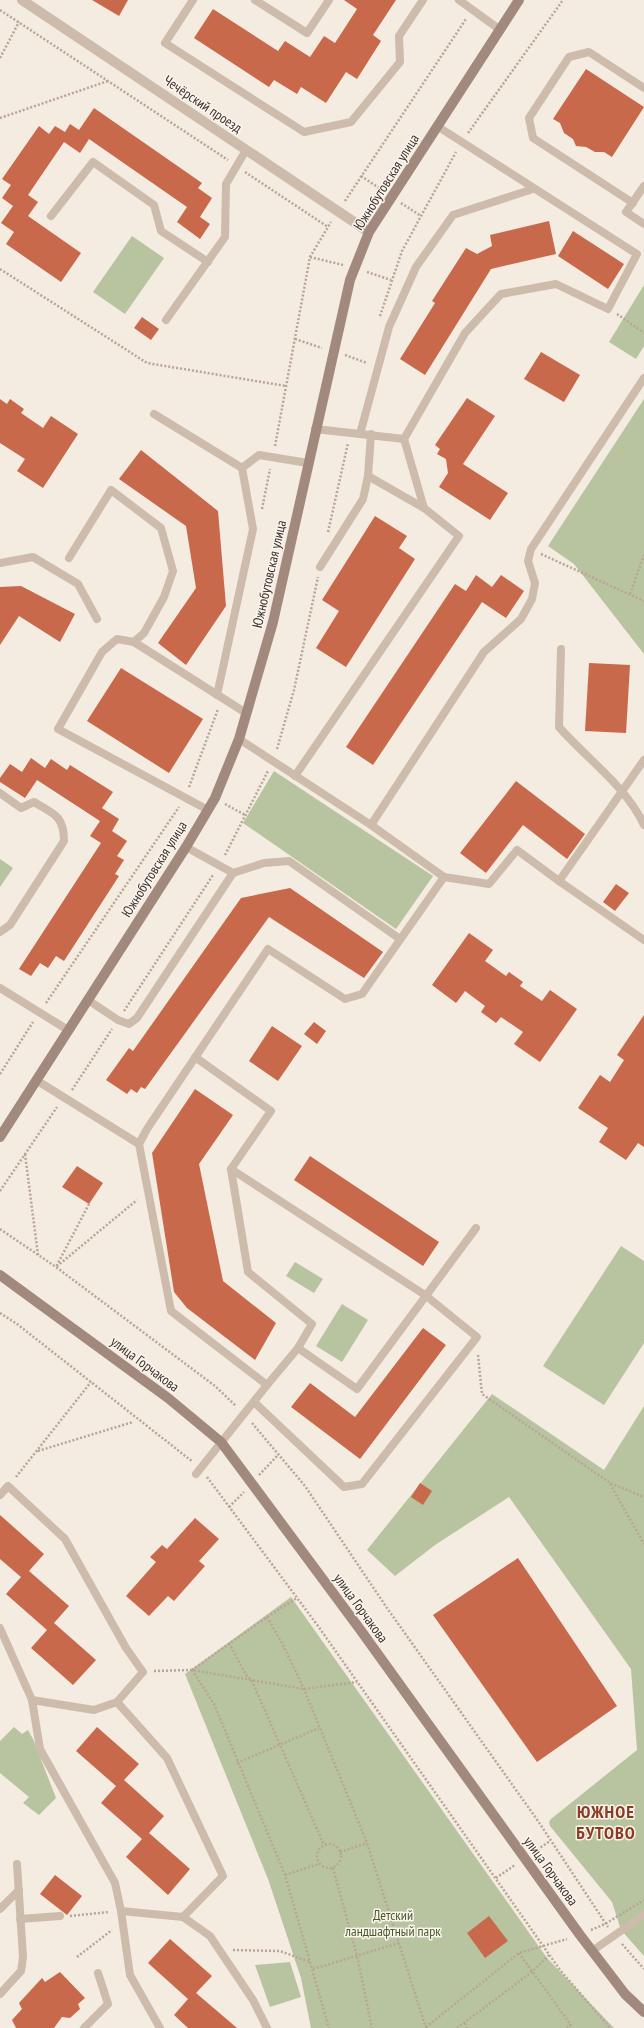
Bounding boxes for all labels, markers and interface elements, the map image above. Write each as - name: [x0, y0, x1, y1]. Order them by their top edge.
- street label: Чечёрский проезд: [160, 71, 246, 137]
- street label: Южнобутовская улица: [349, 131, 423, 233]
- street label: Южнобутовская улица: [248, 518, 290, 630]
- street label: Южнобутовская улица: [117, 818, 191, 920]
- street label: улица Горчакова: [107, 1332, 183, 1396]
- street label: улица Горчакова: [330, 1570, 392, 1646]
- district label: ЮЖНОЕ БУТОВО: [576, 1800, 636, 1844]
- street label: улица Горчакова: [520, 1833, 582, 1909]
- park label: Детский ландшафтный парк: [344, 1906, 441, 1940]

